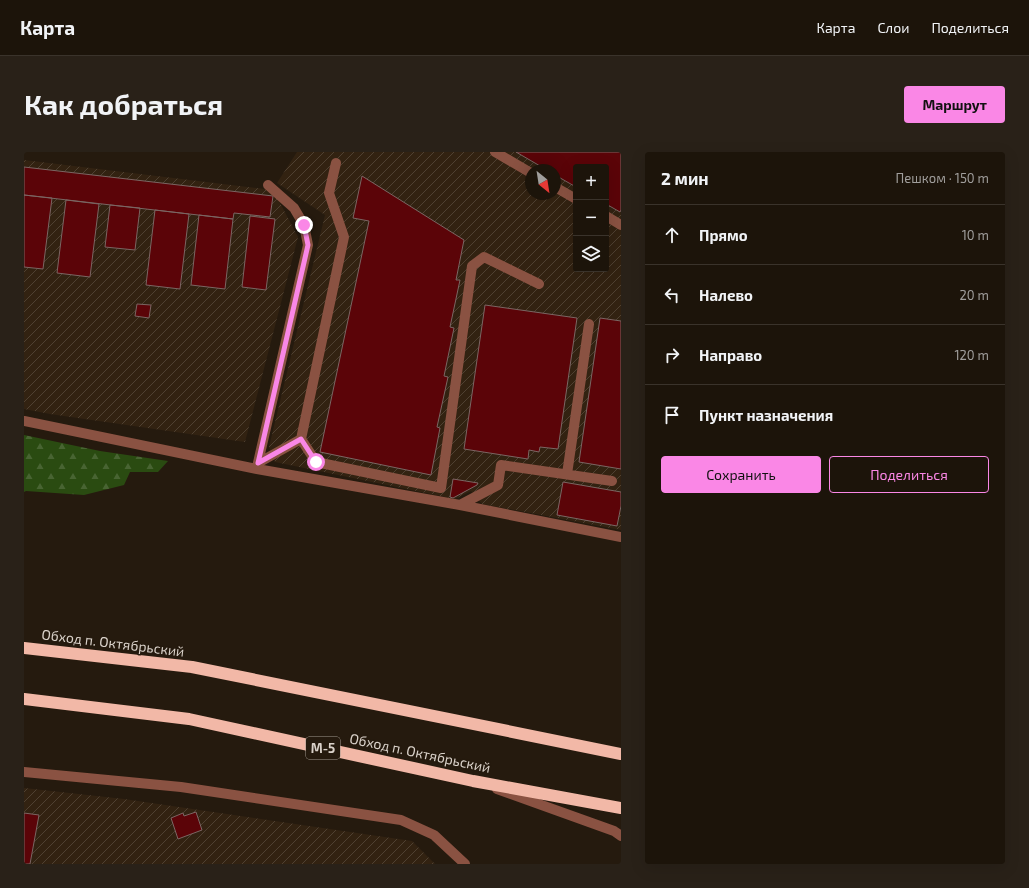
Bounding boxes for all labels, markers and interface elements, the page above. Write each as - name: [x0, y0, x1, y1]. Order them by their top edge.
- text: Карта: [20, 16, 75, 39]
- text: Карта: [816, 19, 855, 36]
- text: Слои: [877, 19, 909, 36]
- text: Поделиться: [931, 19, 1009, 36]
- button: Маршрут: [904, 86, 1005, 123]
- text: Как добраться: [24, 87, 223, 121]
- north arrow: [525, 164, 561, 200]
- map controls: [573, 164, 609, 272]
- button: +: [573, 164, 609, 200]
- text: 2 мин: [661, 168, 709, 188]
- text: Пешком · 150 m: [896, 170, 989, 186]
- button: −: [573, 200, 609, 236]
- route end: [295, 216, 313, 234]
- icon: ahead: [661, 224, 683, 246]
- text: Прямо: [699, 226, 748, 244]
- text: 10 m: [962, 227, 989, 243]
- button: layers: [573, 236, 609, 272]
- icon: left: [661, 284, 683, 306]
- text: Налево: [699, 286, 753, 304]
- text: 20 m: [960, 287, 989, 303]
- icon: right: [661, 344, 683, 366]
- text: Направо: [699, 346, 762, 364]
- text: 120 m: [954, 347, 989, 363]
- icon: arrive: [661, 404, 683, 426]
- text: Пункт назначения: [699, 406, 833, 424]
- route start: [307, 453, 325, 471]
- button: Сохранить: [661, 456, 821, 493]
- button: Поделиться: [829, 456, 989, 493]
- street label: Обход п. Октябрьский: [41, 625, 185, 660]
- street label: Обход п. Октябрьский: [348, 729, 492, 776]
- road number: М-5: [306, 737, 340, 759]

